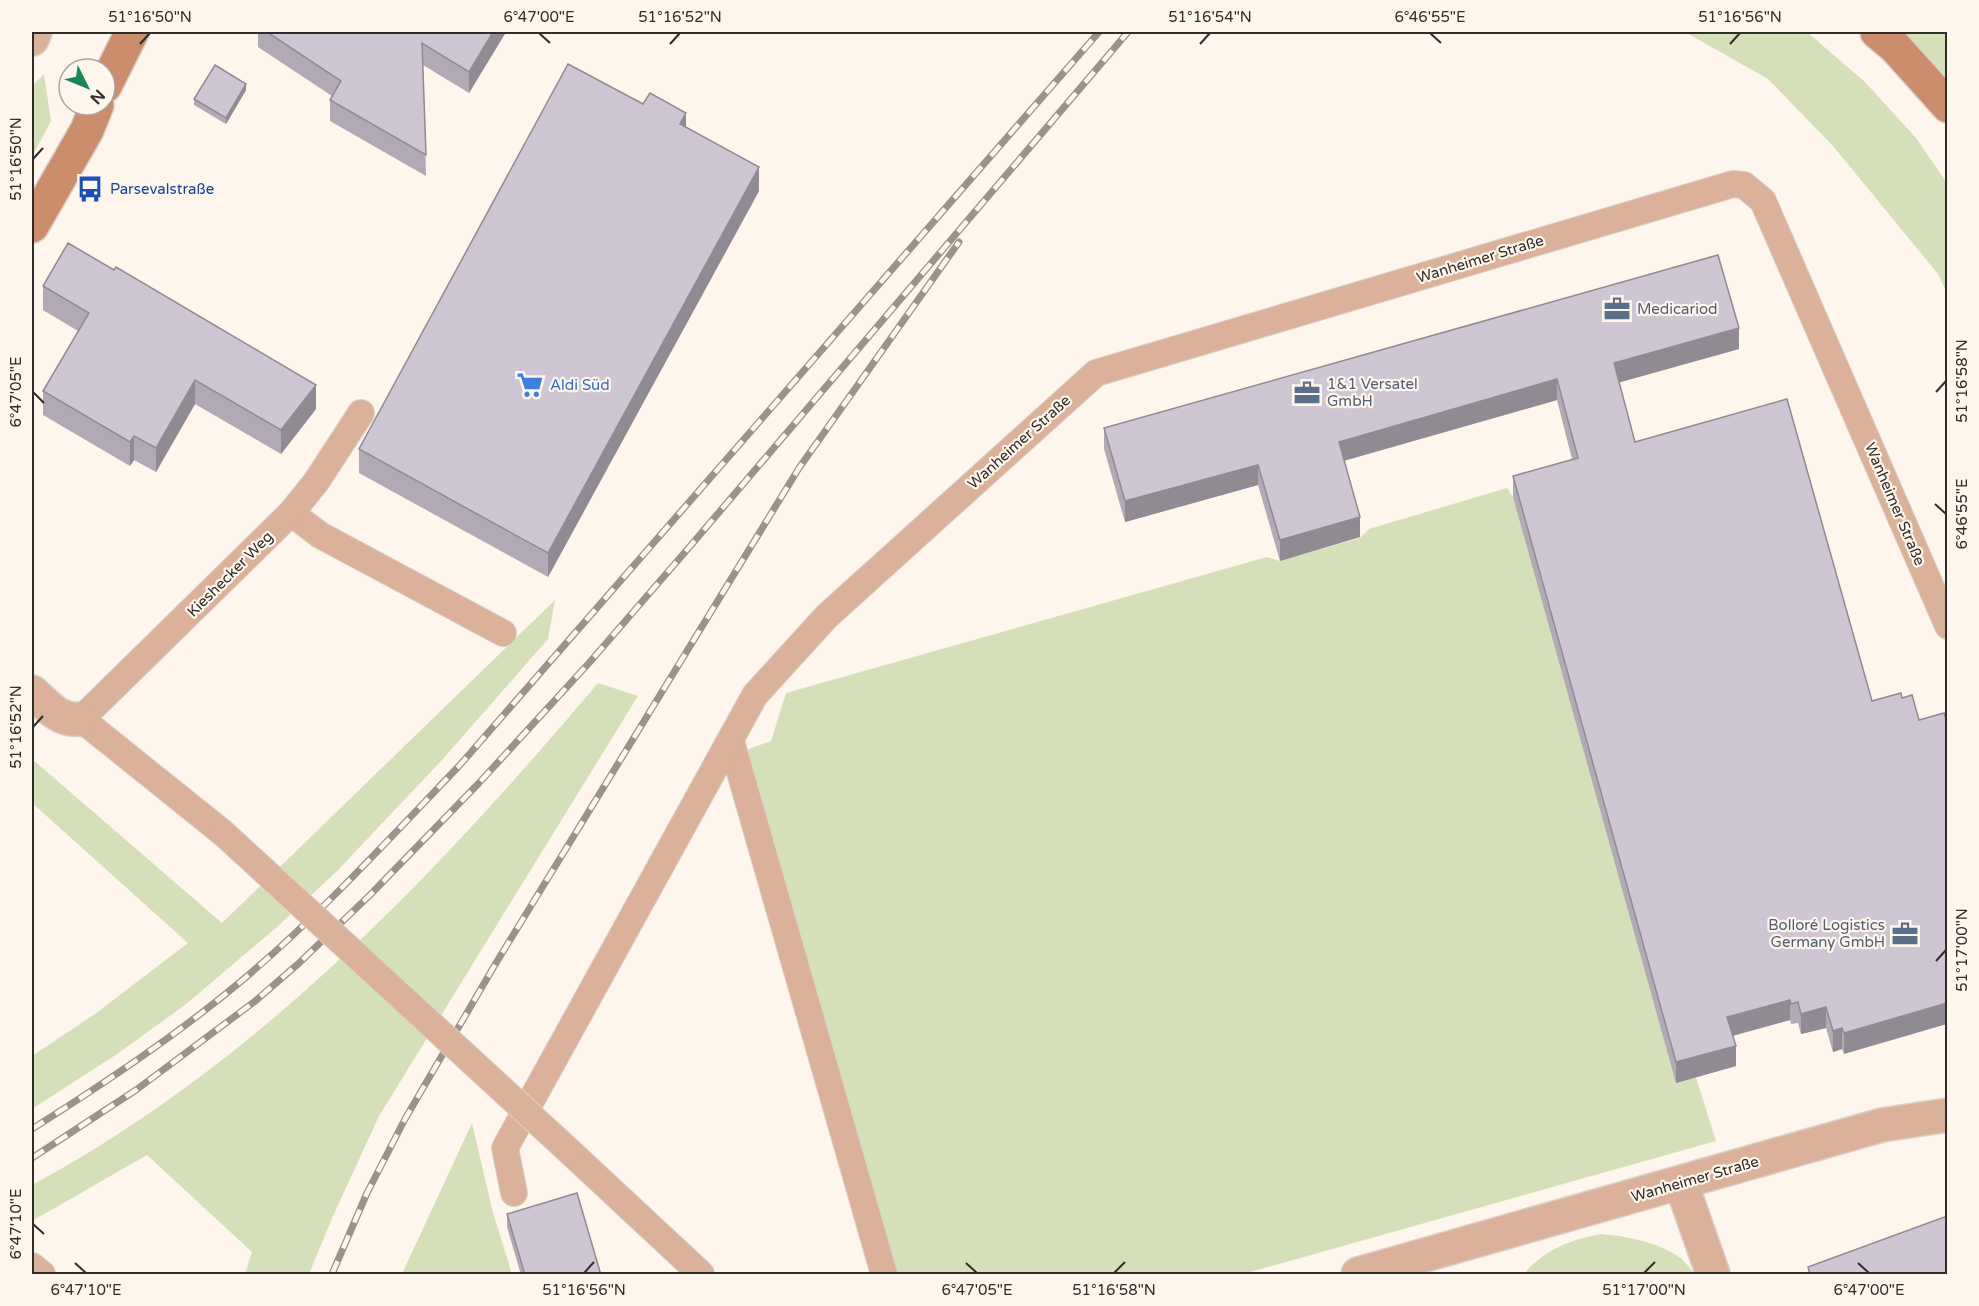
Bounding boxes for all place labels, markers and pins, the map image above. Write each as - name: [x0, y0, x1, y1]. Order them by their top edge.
- bus stop icon: Parsevalstraße: [75, 174, 105, 204]
- place label: Parsevalstraße: [110, 180, 214, 198]
- office icon: Medicariod: [1602, 294, 1632, 324]
- place label: Medicariod: [1637, 300, 1717, 318]
- supermarket icon: Aldi Süd: [515, 370, 545, 400]
- place label: 1&1 Versatel GmbH: [1327, 375, 1418, 410]
- place label: Aldi Süd: [550, 376, 610, 394]
- office icon: 1&1 Versatel GmbH: [1292, 378, 1322, 408]
- place label: Bolloré Logistics Germany GmbH: [1768, 916, 1885, 951]
- office icon: Bolloré Logistics Germany GmbH: [1890, 919, 1920, 949]

